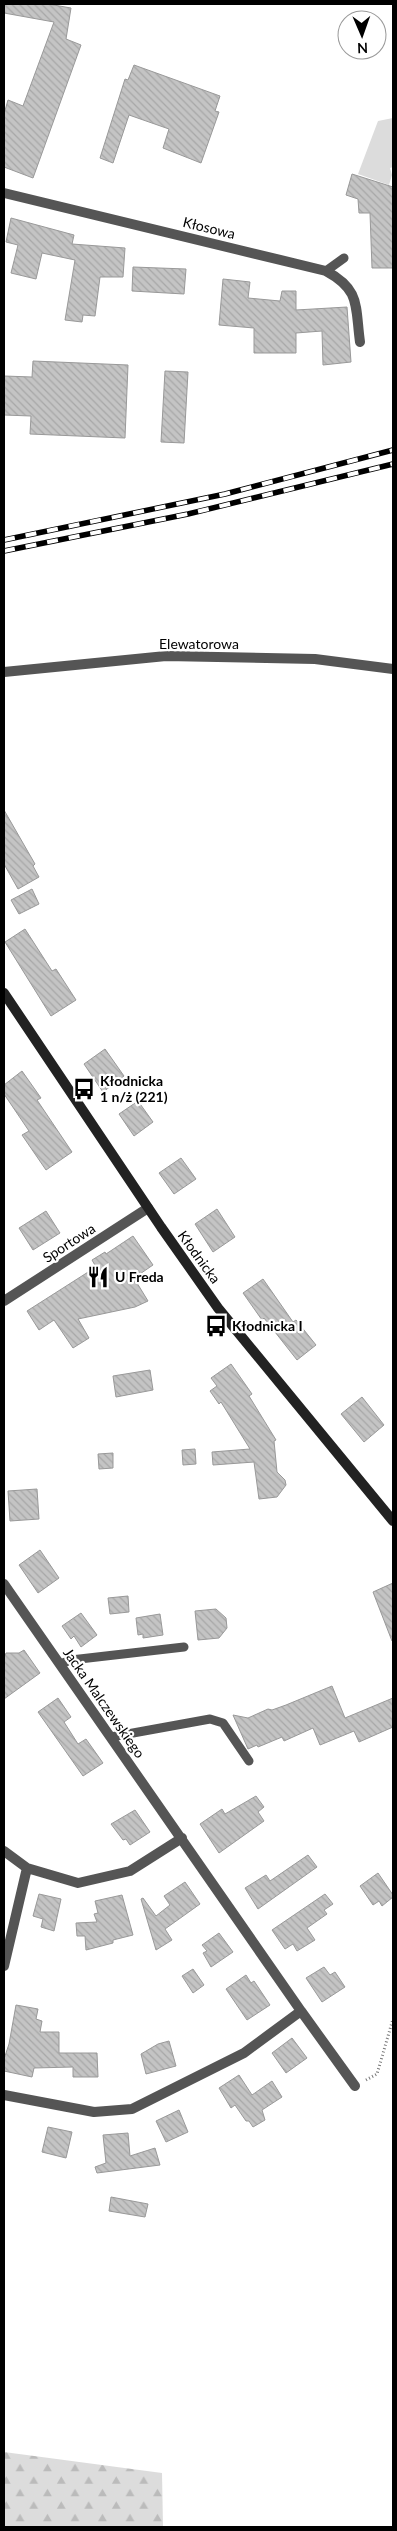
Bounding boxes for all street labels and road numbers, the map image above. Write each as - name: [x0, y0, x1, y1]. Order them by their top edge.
- street label: Kłosowa: [181, 213, 237, 242]
- street label: Elewatorowa: [159, 635, 239, 652]
- street label: Sportowa: [39, 1219, 98, 1266]
- street label: Kłodnicka: [175, 1227, 224, 1287]
- street label: Jacka Malczewskiego: [60, 1645, 149, 1761]

